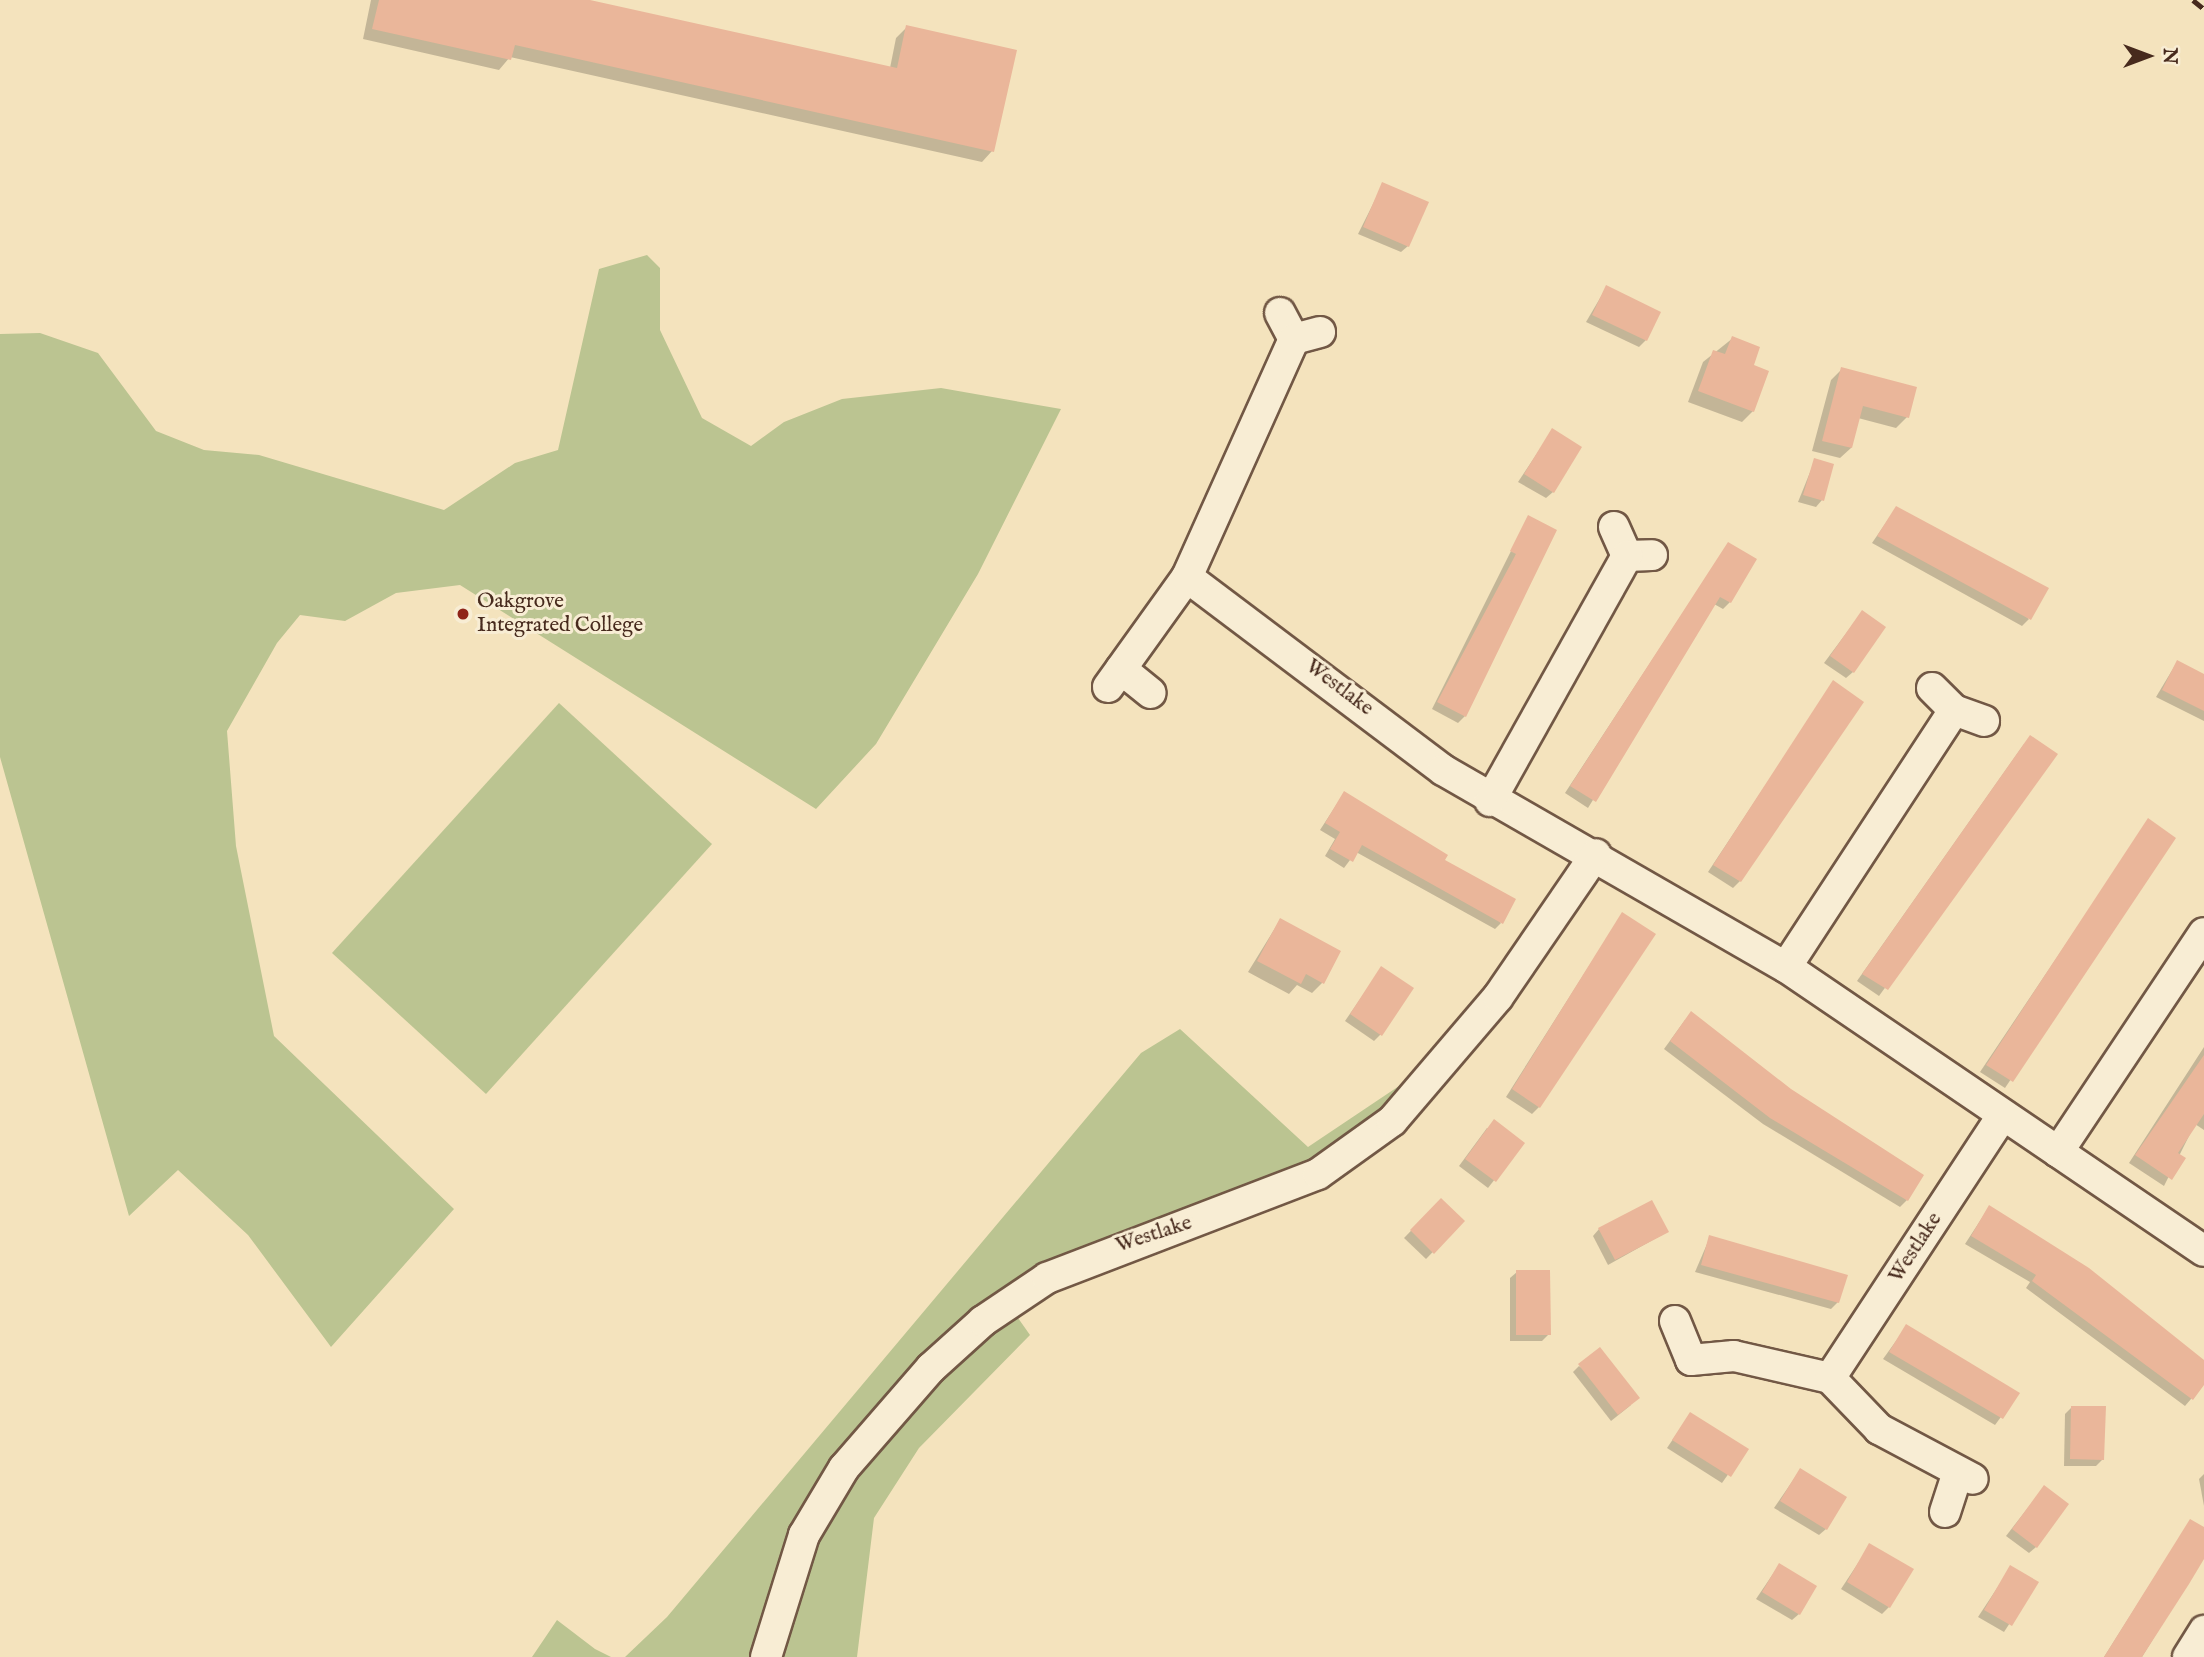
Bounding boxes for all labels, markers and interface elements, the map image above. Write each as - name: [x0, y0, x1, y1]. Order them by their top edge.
- north arrow: [2113, 21, 2183, 91]
- text: N: [2157, 48, 2181, 64]
- place label: Oakgrove Integrated College: [477, 589, 643, 639]
- marker: Oakgrove Integrated College: [455, 606, 471, 622]
- street label: Westlake: [1300, 654, 1378, 722]
- street label: Westlake: [1884, 1208, 1948, 1288]
- street label: Westlake: [1113, 1211, 1195, 1259]

